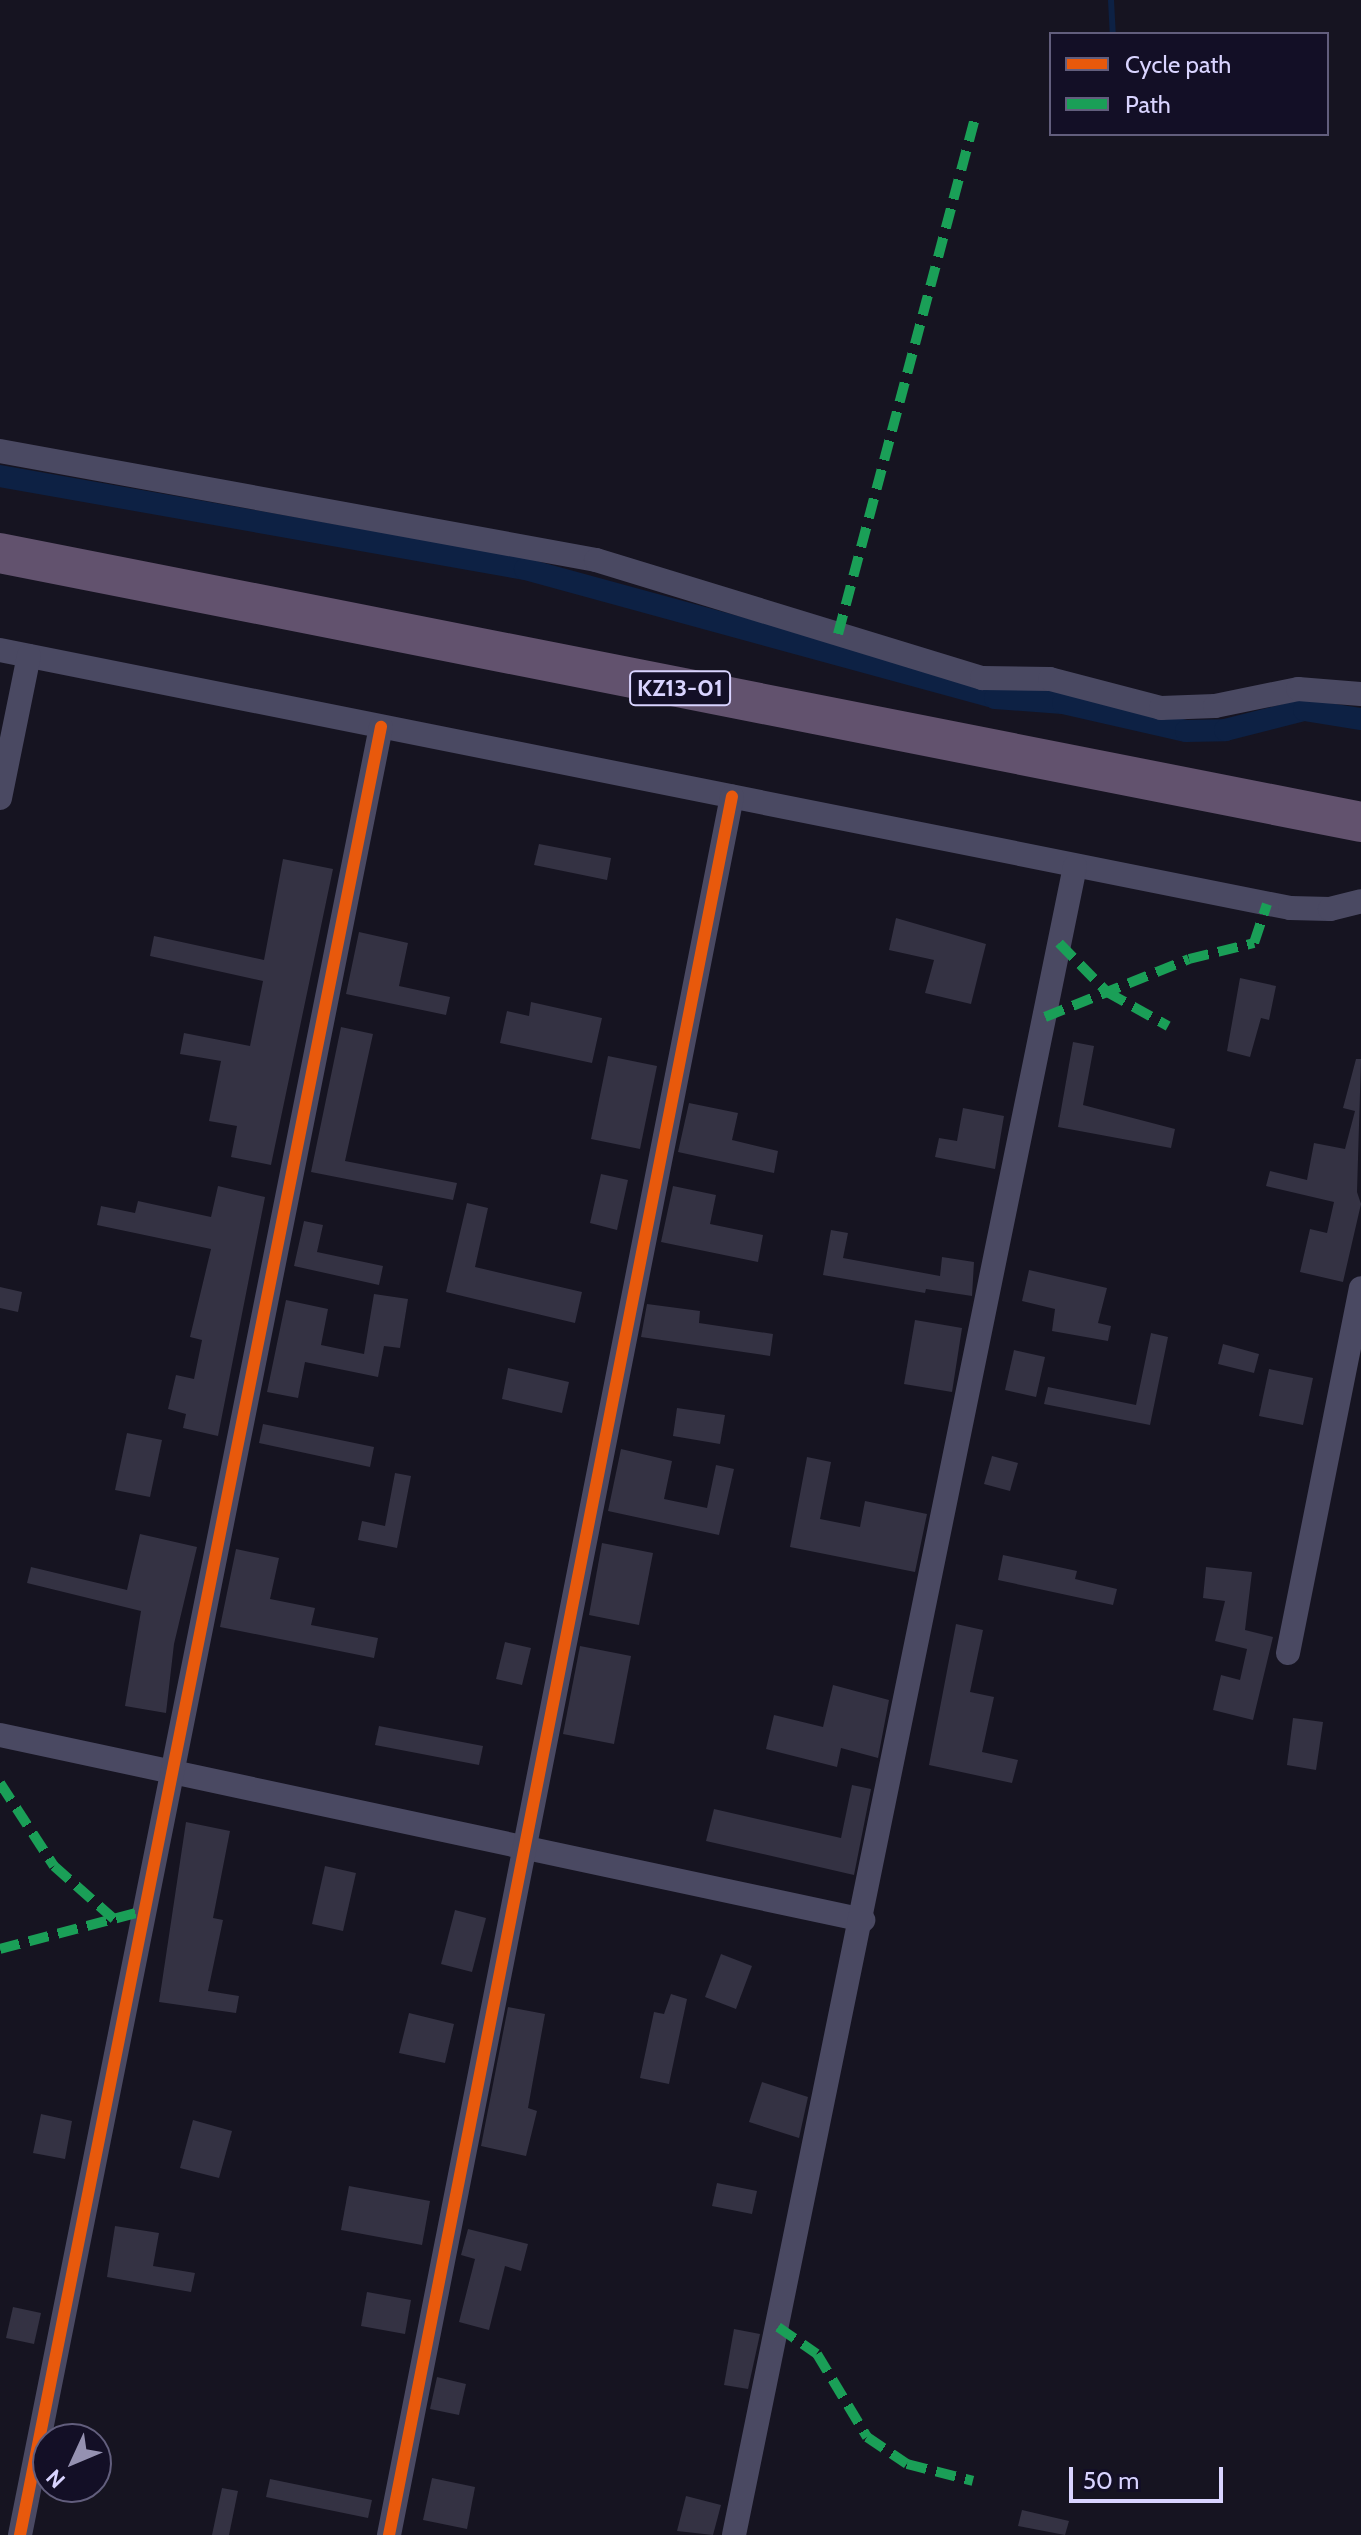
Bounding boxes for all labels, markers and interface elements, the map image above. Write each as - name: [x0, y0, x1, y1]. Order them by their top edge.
- legend: [1049, 32, 1329, 136]
- text: Cycle path: [1125, 50, 1231, 79]
- text: Path: [1125, 90, 1171, 119]
- road number: KZ13-01: [628, 668, 732, 708]
- north arrow: [32, 2423, 112, 2503]
- scale bar: [1073, 2451, 1227, 2501]
- text: N: [41, 2464, 71, 2494]
- text: 50 m: [1083, 2466, 1139, 2495]

